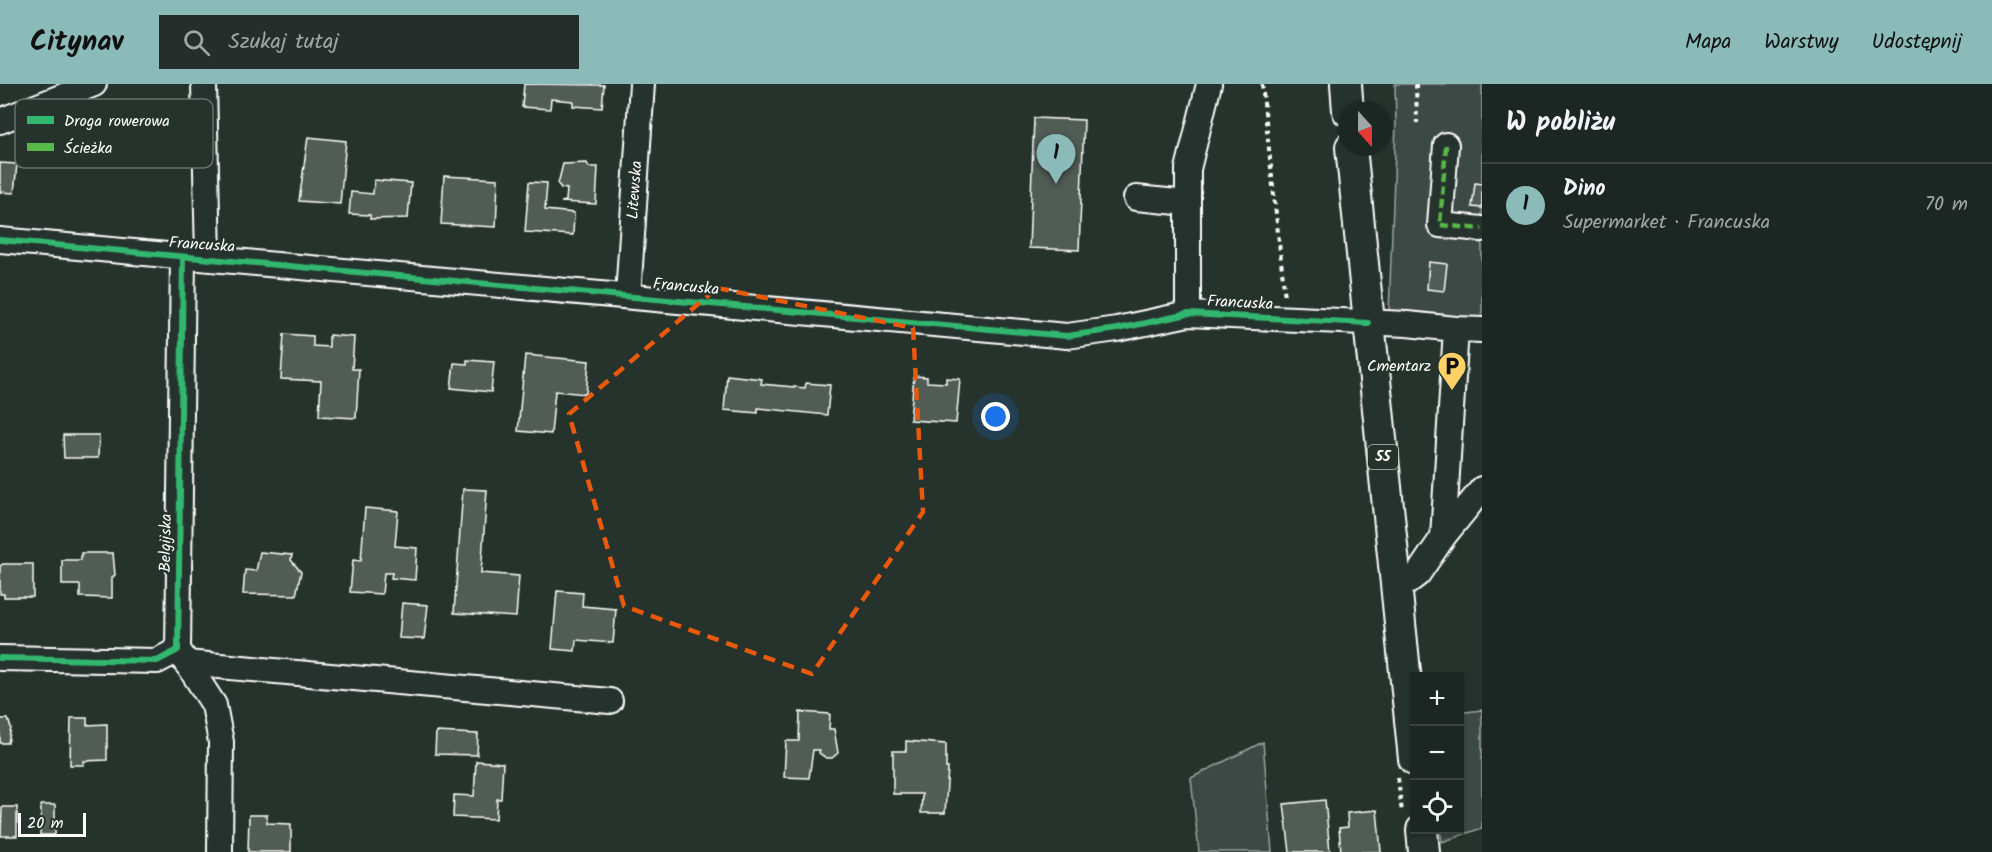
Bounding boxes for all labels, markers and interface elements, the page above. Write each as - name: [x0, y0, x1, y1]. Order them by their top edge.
- search box: [159, 15, 579, 69]
- text: Citynav: [30, 20, 123, 65]
- text: Szukaj tutaj: [228, 25, 339, 60]
- icon: search: [180, 26, 213, 59]
- text: Mapa: [1685, 26, 1731, 59]
- text: Warstwy: [1764, 26, 1839, 59]
- text: Udostępnij: [1872, 26, 1962, 59]
- legend: [15, 99, 213, 168]
- north arrow: [1338, 102, 1392, 156]
- text: W pobliżu: [1506, 102, 1615, 144]
- text: Droga rowerowa: [64, 109, 170, 134]
- pin: 1: [1036, 135, 1076, 184]
- text: Ścieżka: [64, 136, 112, 161]
- street label: Litewska: [620, 160, 650, 220]
- text: Dino: [1563, 172, 1606, 207]
- text: 1: [1522, 189, 1529, 221]
- text: 70 m: [1925, 189, 1968, 221]
- text: Supermarket · Francuska: [1563, 207, 1770, 239]
- street label: Francuska: [168, 230, 236, 260]
- street label: Francuska: [652, 272, 720, 302]
- street label: Francuska: [1206, 289, 1274, 317]
- parking icon: Cmentarz: [1436, 350, 1468, 392]
- place label: Cmentarz: [1367, 354, 1431, 379]
- your location: [981, 402, 1010, 431]
- road number: 55: [1368, 445, 1398, 469]
- street label: Belgijska: [153, 513, 179, 573]
- map controls: [1410, 672, 1464, 834]
- button: +: [1410, 672, 1464, 726]
- button: −: [1410, 726, 1464, 780]
- button: locate: [1410, 780, 1464, 834]
- scale bar: [18, 810, 86, 838]
- text: 20 m: [27, 811, 63, 836]

